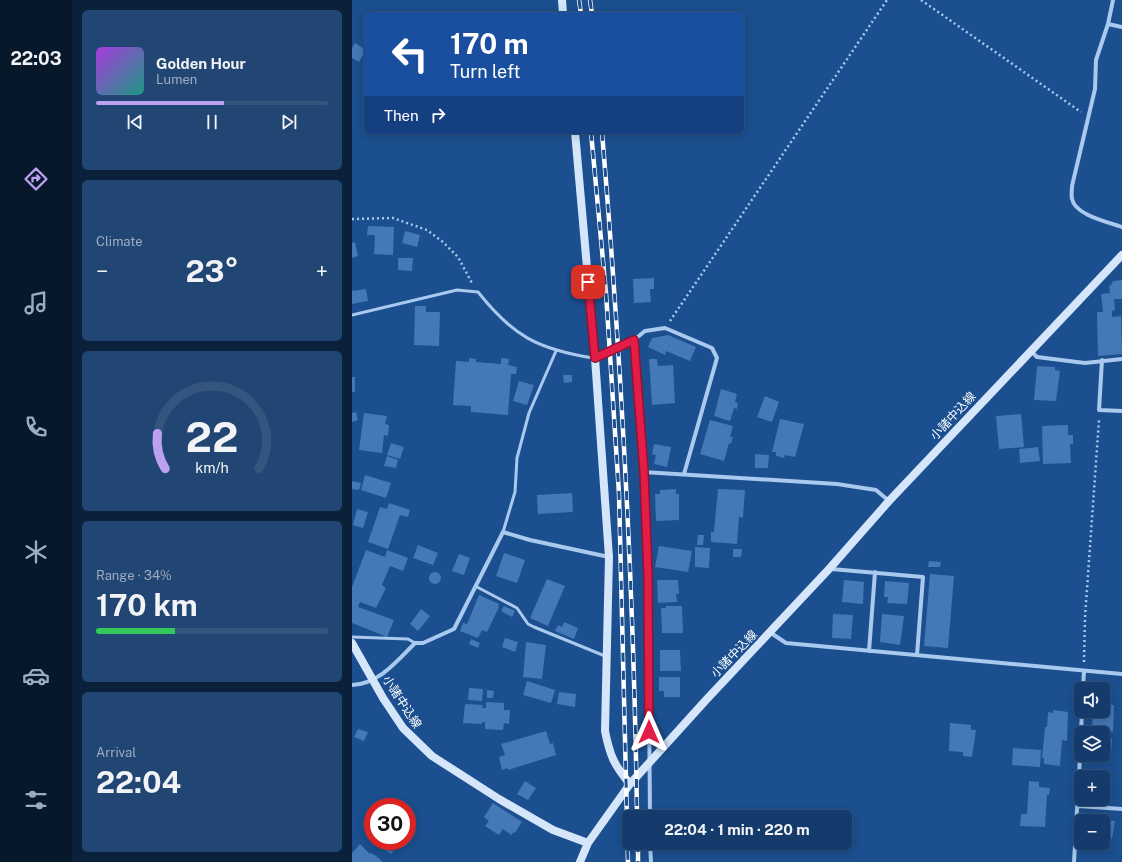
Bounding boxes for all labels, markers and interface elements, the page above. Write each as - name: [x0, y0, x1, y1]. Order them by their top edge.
- text: 170 m: [450, 27, 529, 60]
- icon: left: [384, 28, 436, 80]
- text: 22:03: [10, 48, 62, 69]
- text: Golden Hour: [156, 55, 246, 72]
- text: Turn left: [450, 61, 520, 82]
- text: Lumen: [156, 72, 197, 87]
- icon: right: [427, 104, 449, 126]
- text: Then: [384, 107, 419, 124]
- icon: previous: [124, 111, 146, 133]
- icon: pause: [201, 111, 223, 133]
- icon: next: [278, 111, 300, 133]
- icon: directions: [22, 165, 50, 193]
- text: Climate: [96, 234, 143, 249]
- text: 23°: [185, 253, 239, 289]
- text: −: [96, 258, 108, 284]
- text: +: [316, 258, 328, 284]
- pin: [571, 265, 605, 299]
- icon: arrive: [577, 271, 599, 293]
- icon: music: [22, 289, 50, 317]
- street label: 小諸中込線: [927, 389, 979, 443]
- text: 22: [186, 412, 238, 461]
- icon: phone: [22, 413, 50, 441]
- text: km/h: [195, 459, 229, 476]
- icon: climate: [22, 538, 50, 566]
- text: Range · 34%: [96, 568, 172, 583]
- text: 170 km: [96, 587, 198, 623]
- street label: 小諸中込線: [708, 628, 760, 680]
- icon: car: [22, 662, 50, 690]
- street label: 小諸中込線: [380, 673, 424, 731]
- map controls: [1074, 682, 1110, 850]
- button: sound: [1074, 682, 1110, 718]
- position arrow: [628, 711, 670, 753]
- button: layers: [1074, 726, 1110, 762]
- text: Arrival: [96, 745, 136, 760]
- text: 22:04: [96, 764, 181, 800]
- button: +: [1074, 770, 1110, 806]
- icon: filters: [22, 786, 50, 814]
- speed limit sign: 30: [364, 798, 416, 850]
- button: −: [1074, 814, 1110, 850]
- text: 22:04 · 1 min · 220 m: [664, 821, 810, 838]

